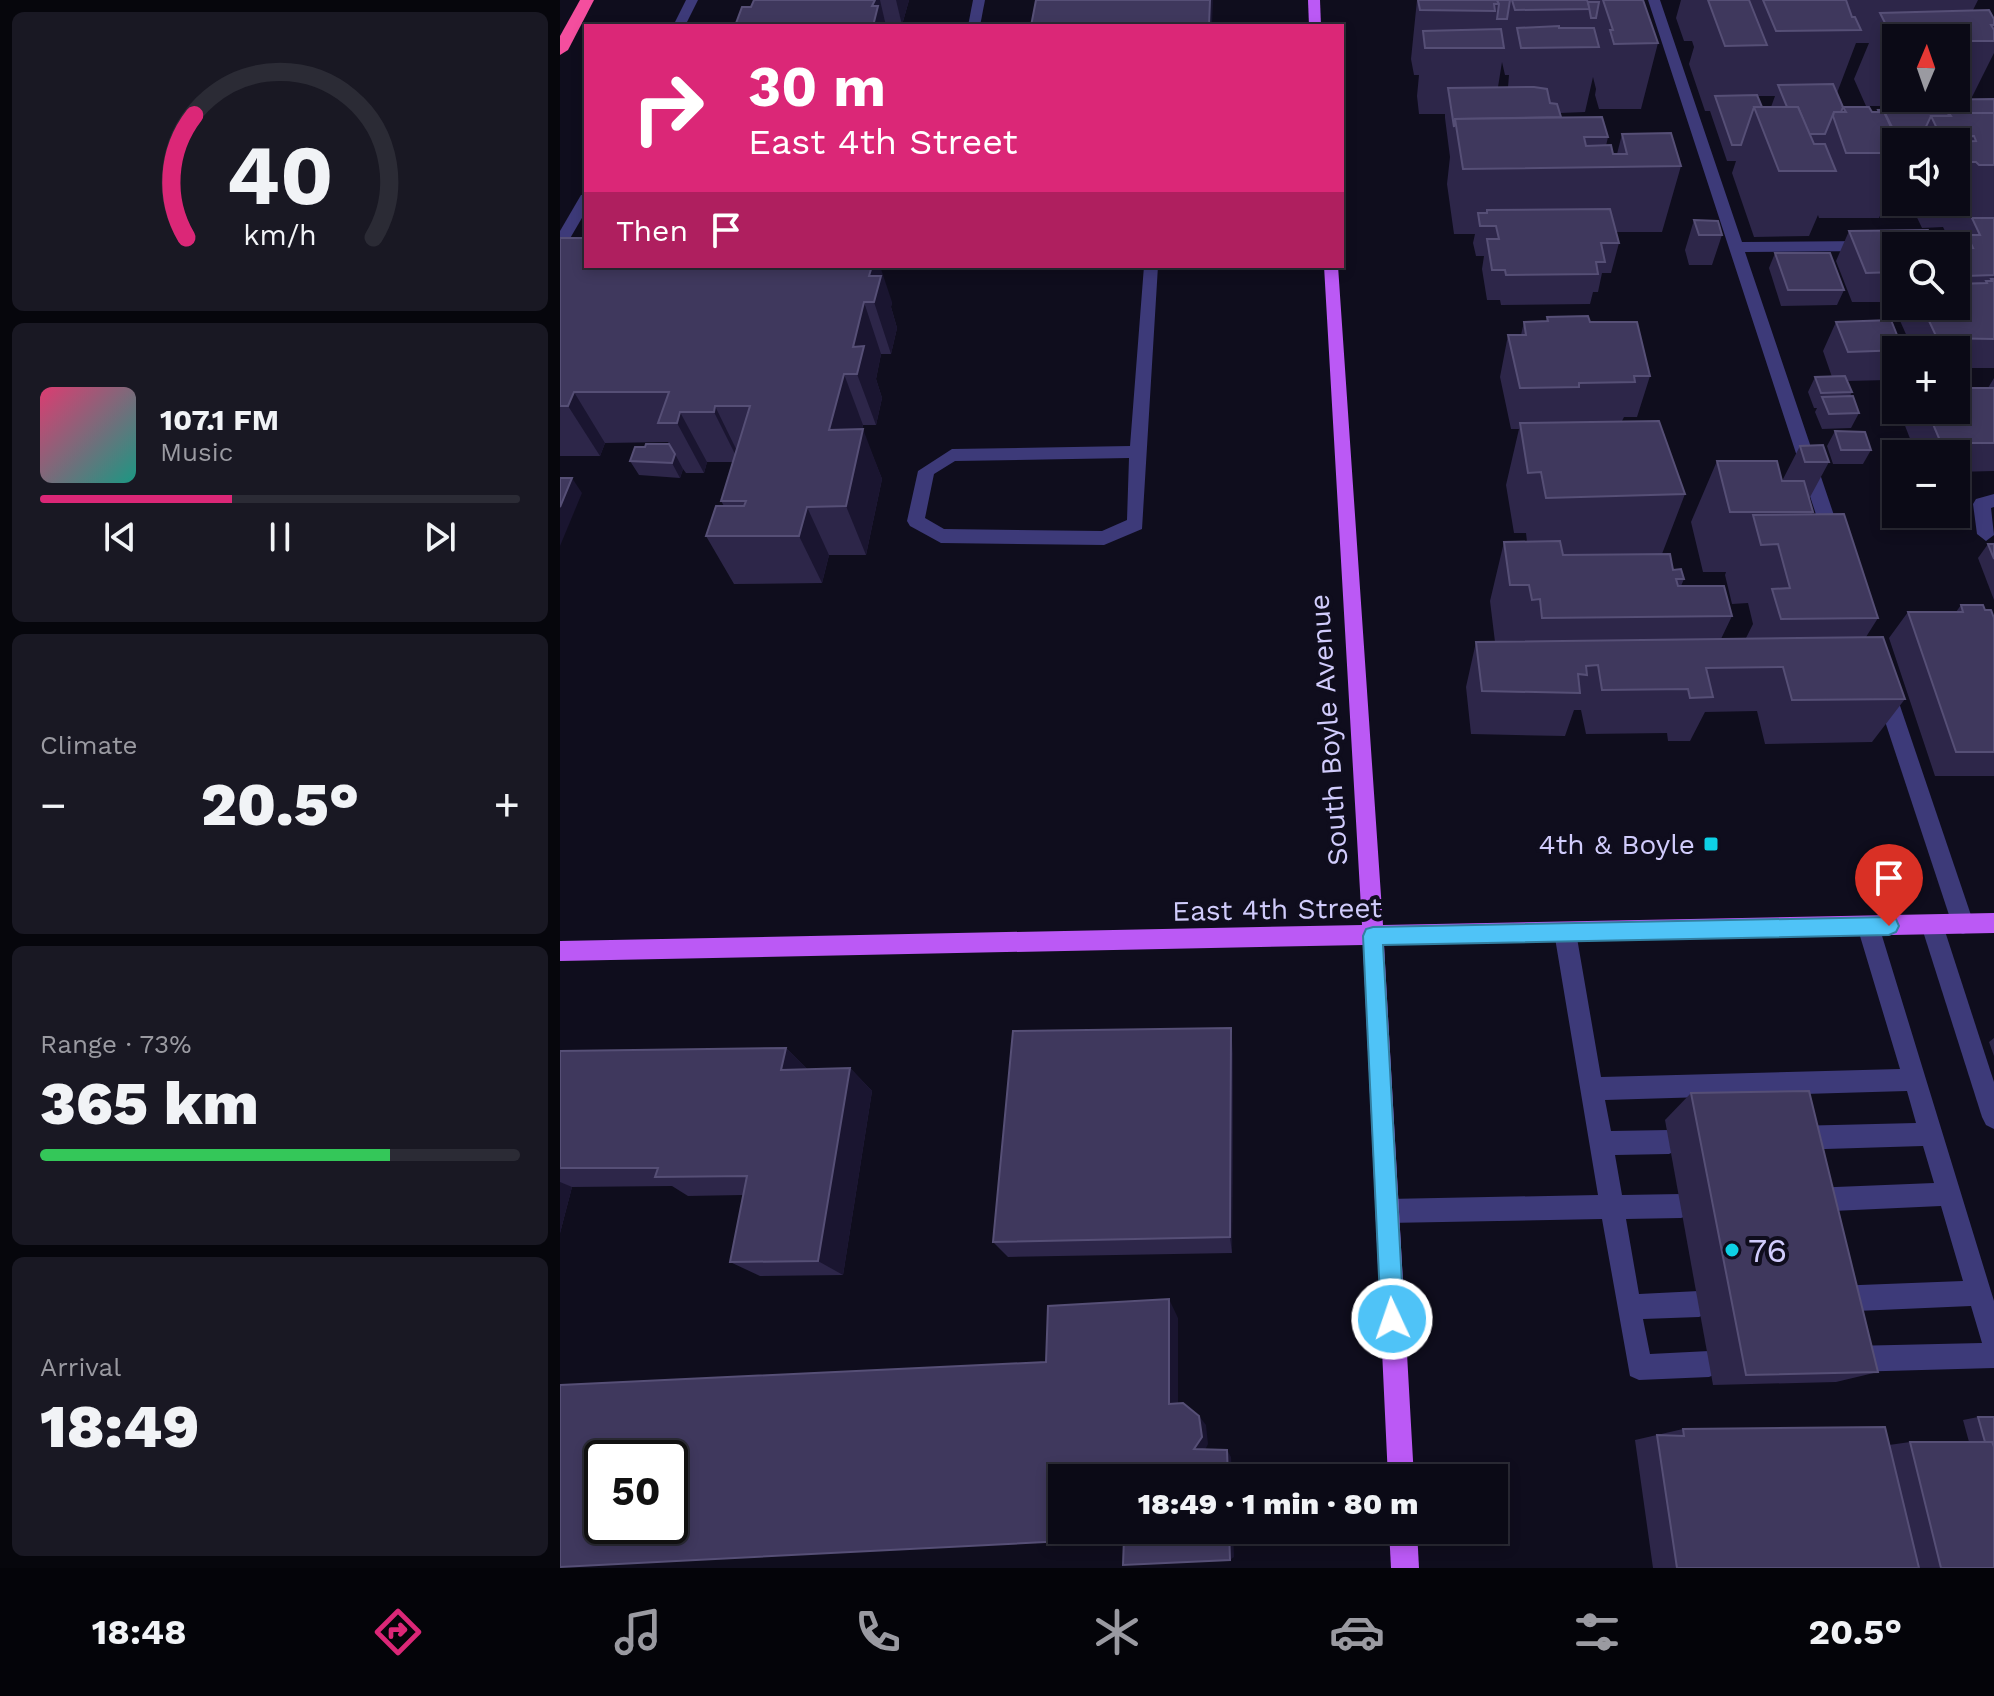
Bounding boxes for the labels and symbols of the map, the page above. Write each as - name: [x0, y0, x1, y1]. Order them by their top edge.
- north arrow: [1882, 24, 1970, 112]
- street label: South Boyle Avenue: [1303, 593, 1354, 867]
- place label: 4th & Boyle: [1538, 828, 1695, 861]
- marker: 4th & Boyle: [1702, 835, 1720, 853]
- pin: [1855, 844, 1923, 926]
- street label: East 4th Street: [1172, 891, 1382, 928]
- place label: 76: [1748, 1230, 1787, 1270]
- marker: 76: [1723, 1241, 1741, 1259]
- position arrow: [1350, 1277, 1434, 1361]
- speed limit sign: 50: [584, 1440, 688, 1544]

